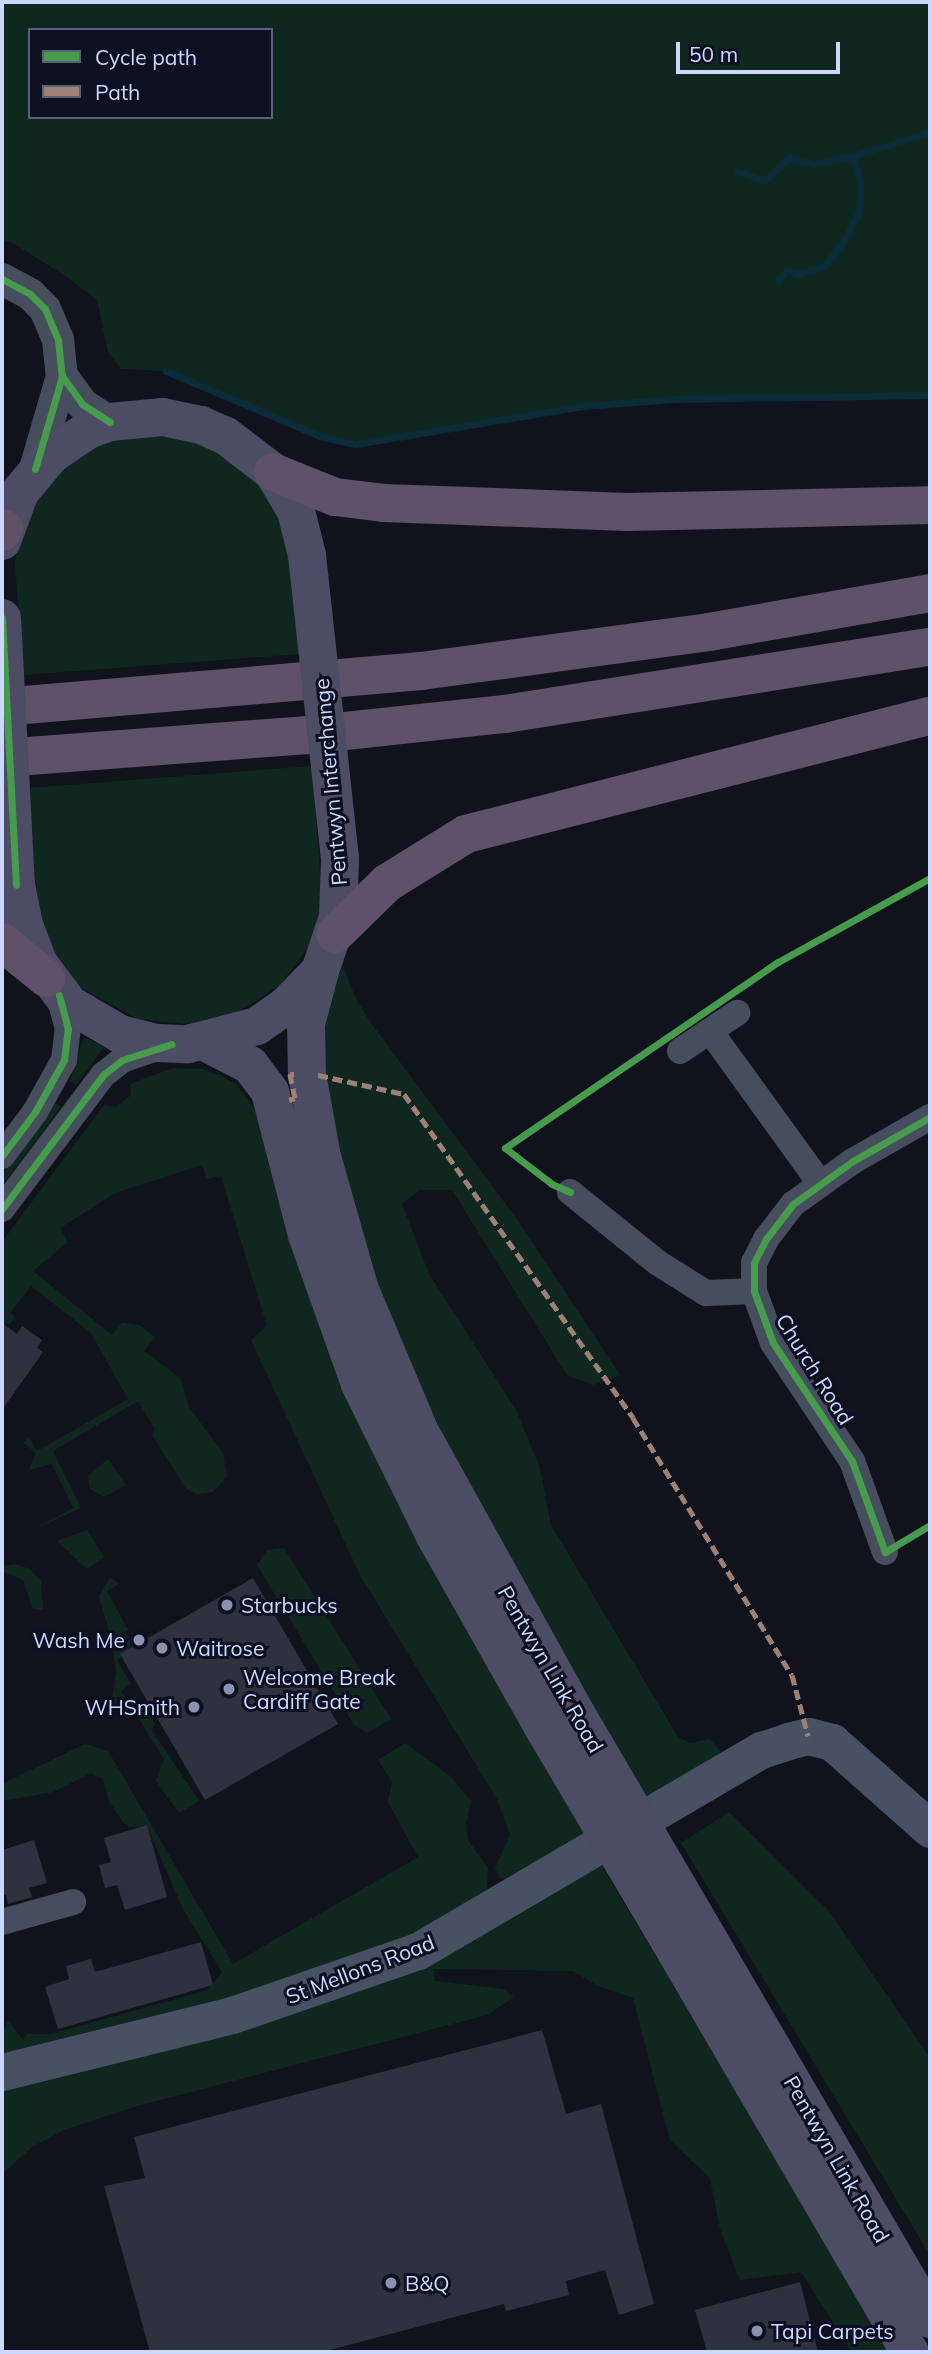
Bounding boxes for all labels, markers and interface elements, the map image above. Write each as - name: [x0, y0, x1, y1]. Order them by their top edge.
- legend: [28, 28, 273, 119]
- scale bar: [680, 28, 844, 72]
- text: 50 m: [689, 41, 738, 67]
- text: Cycle path: [95, 44, 197, 70]
- text: Path: [95, 79, 140, 105]
- street label: Pentwyn Interchange: [308, 678, 352, 886]
- street label: Church Road: [771, 1309, 859, 1429]
- street label: Pentwyn Link Road: [493, 1581, 609, 1757]
- place label: Starbucks: [241, 1592, 338, 1618]
- marker: Starbucks: [219, 1597, 235, 1613]
- place label: Wash Me: [33, 1627, 125, 1653]
- marker: Wash Me: [131, 1632, 147, 1648]
- place label: Waitrose: [176, 1635, 264, 1661]
- marker: Waitrose: [154, 1640, 170, 1656]
- place label: Welcome Break Cardiff Gate: [243, 1664, 396, 1714]
- marker: Welcome Break Cardiff Gate: [221, 1681, 237, 1697]
- place label: WHSmith: [84, 1694, 180, 1720]
- marker: WHSmith: [186, 1699, 202, 1715]
- street label: St Mellons Road: [282, 1929, 438, 2009]
- street label: Pentwyn Link Road: [779, 2071, 895, 2247]
- place label: B&Q: [405, 2270, 450, 2296]
- marker: B&Q: [383, 2275, 399, 2291]
- place label: Tapi Carpets: [771, 2318, 894, 2344]
- marker: Tapi Carpets: [749, 2323, 765, 2339]

